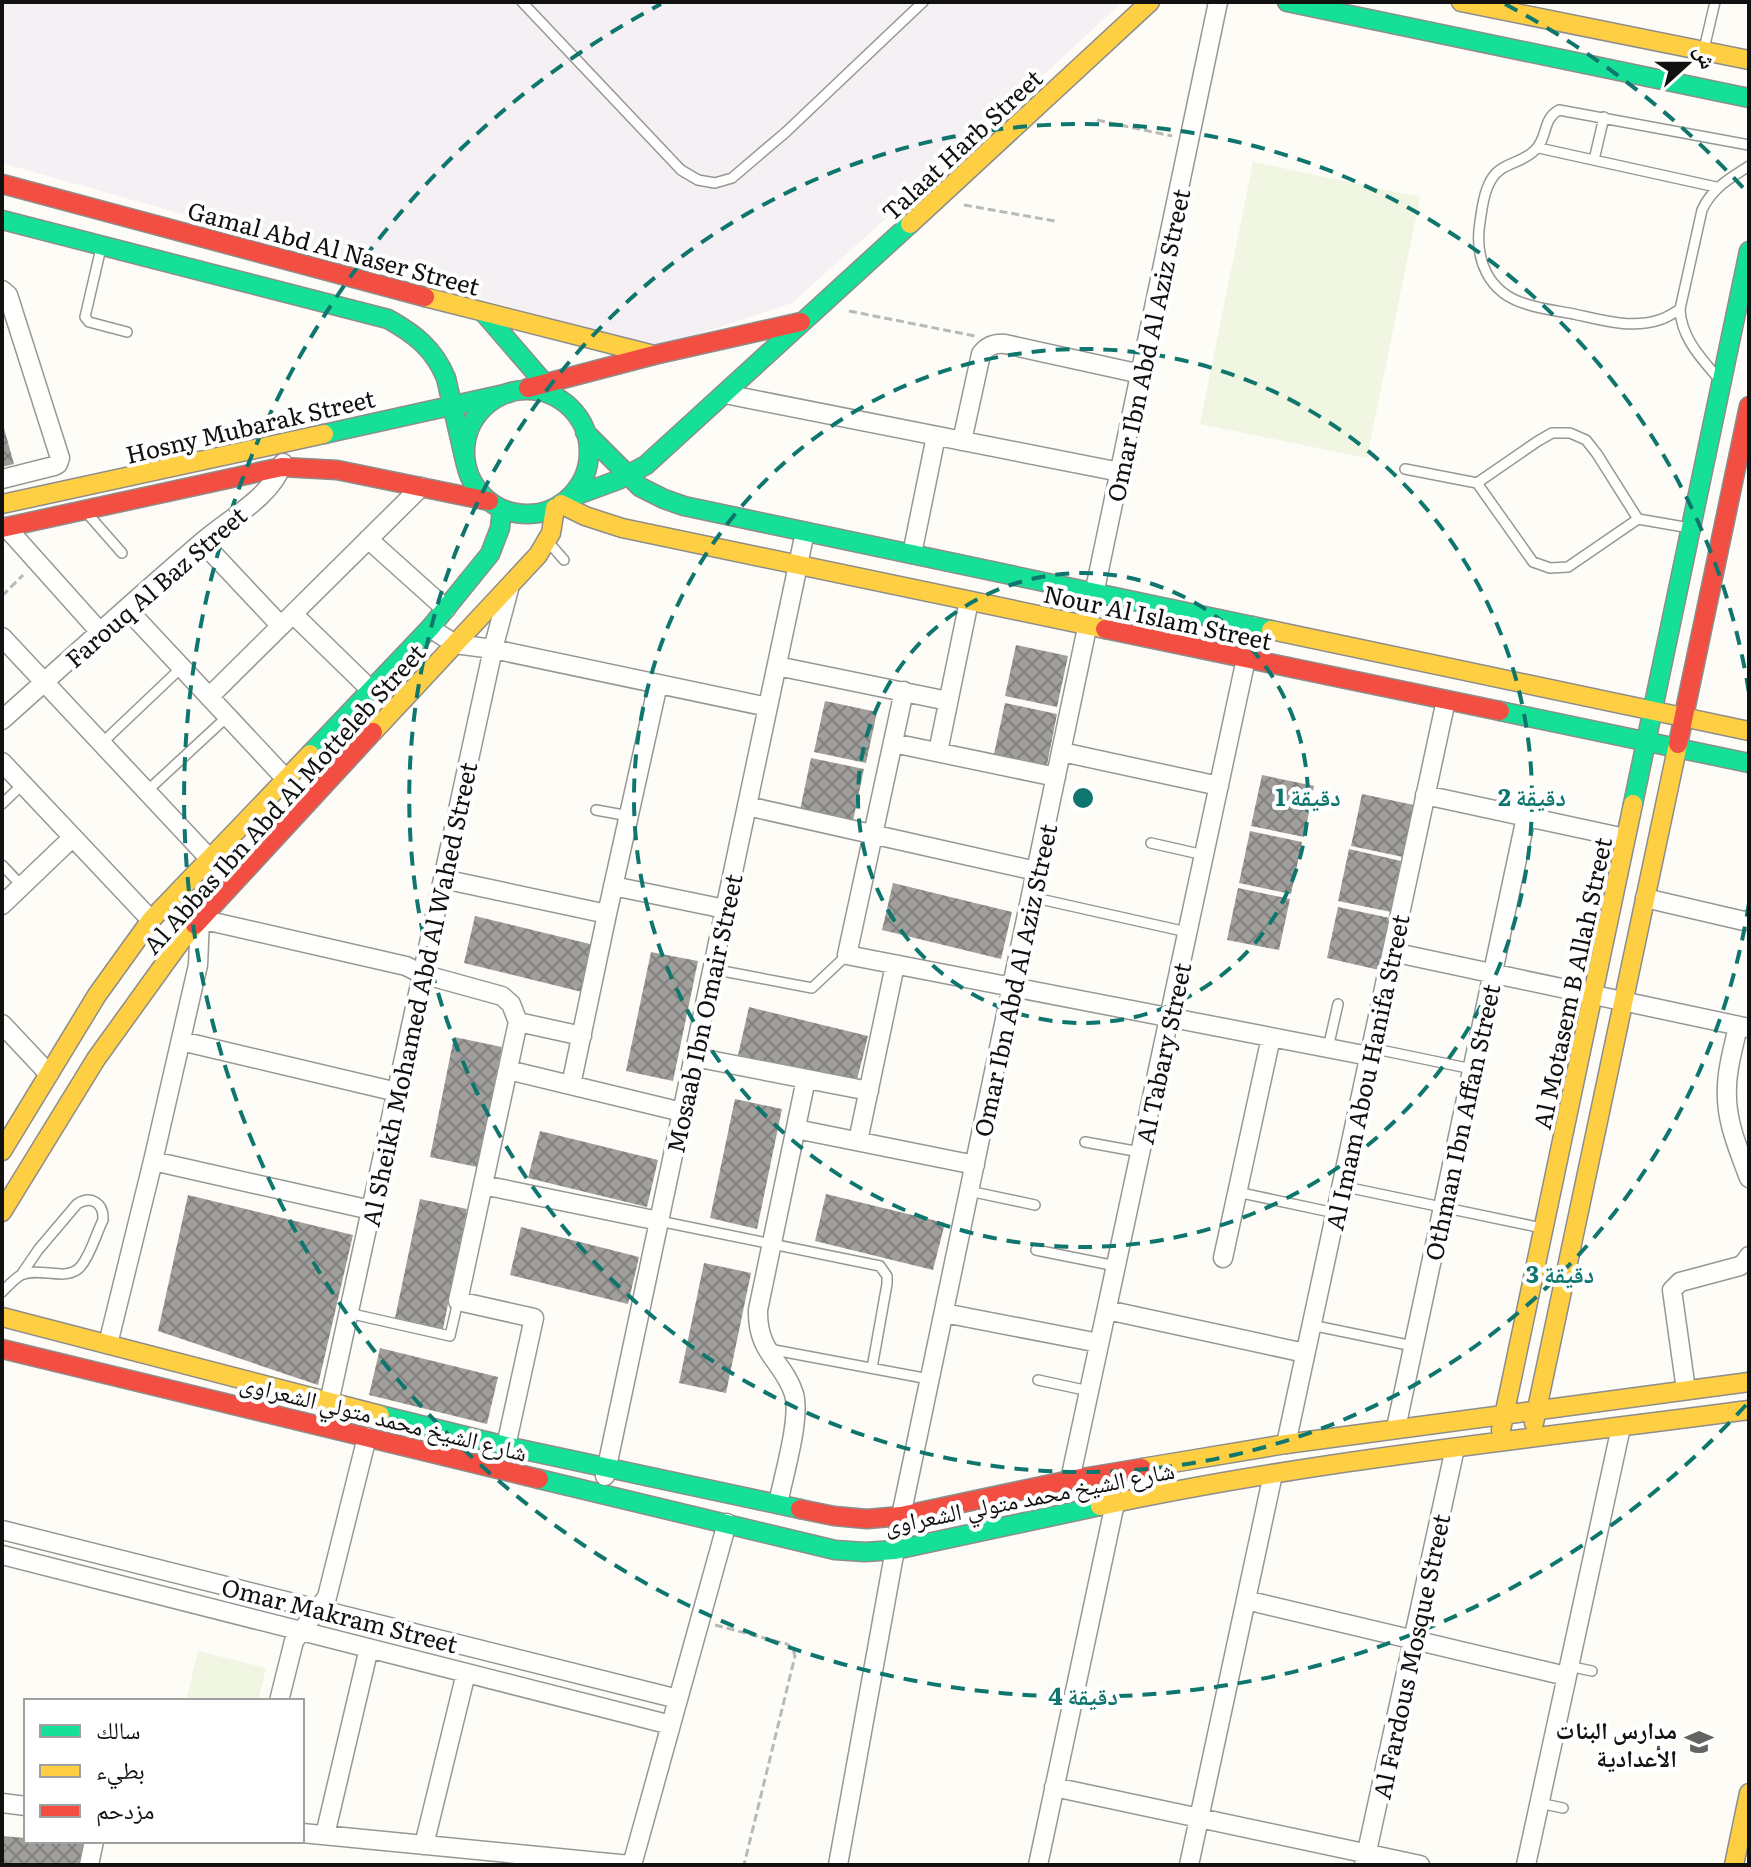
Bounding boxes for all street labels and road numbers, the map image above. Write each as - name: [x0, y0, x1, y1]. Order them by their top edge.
- street label: Talaat Harb Street: [873, 60, 1049, 228]
- street label: Omar Ibn Abd Al Aziz Street: [1097, 185, 1197, 505]
- street label: Gamal Abd Al Naser Street: [184, 191, 484, 303]
- street label: Hosny Mubarak Street: [122, 379, 378, 471]
- street label: Farouq Al Baz Street: [57, 497, 254, 675]
- street label: Nour Al Islam Street: [1041, 575, 1276, 657]
- street label: Al Abbas Ibn Abd Al Motteleb Street: [134, 635, 432, 961]
- street label: Al Sheikh Mohamed Abd Al Wahed Street: [352, 758, 484, 1230]
- street label: Omar Ibn Abd Al Aziz Street: [964, 820, 1064, 1140]
- street label: Al Motasem B Allah Street: [1523, 833, 1619, 1132]
- street label: Mosaab Ibn Omair Street: [656, 870, 750, 1156]
- street label: Al Imam Abou Hanifa Street: [1315, 910, 1417, 1233]
- street label: Al Tabary Street: [1126, 959, 1198, 1147]
- street label: Othman Ibn Affan Street: [1415, 980, 1507, 1263]
- street label: شارع الشيخ محمد متولي الشعراوى: [236, 1363, 531, 1473]
- street label: شارع الشيخ محمد متولي الشعراوى: [881, 1451, 1178, 1545]
- street label: Al Fardous Mosque Street: [1363, 1510, 1457, 1802]
- street label: Omar Makram Street: [218, 1568, 462, 1660]

